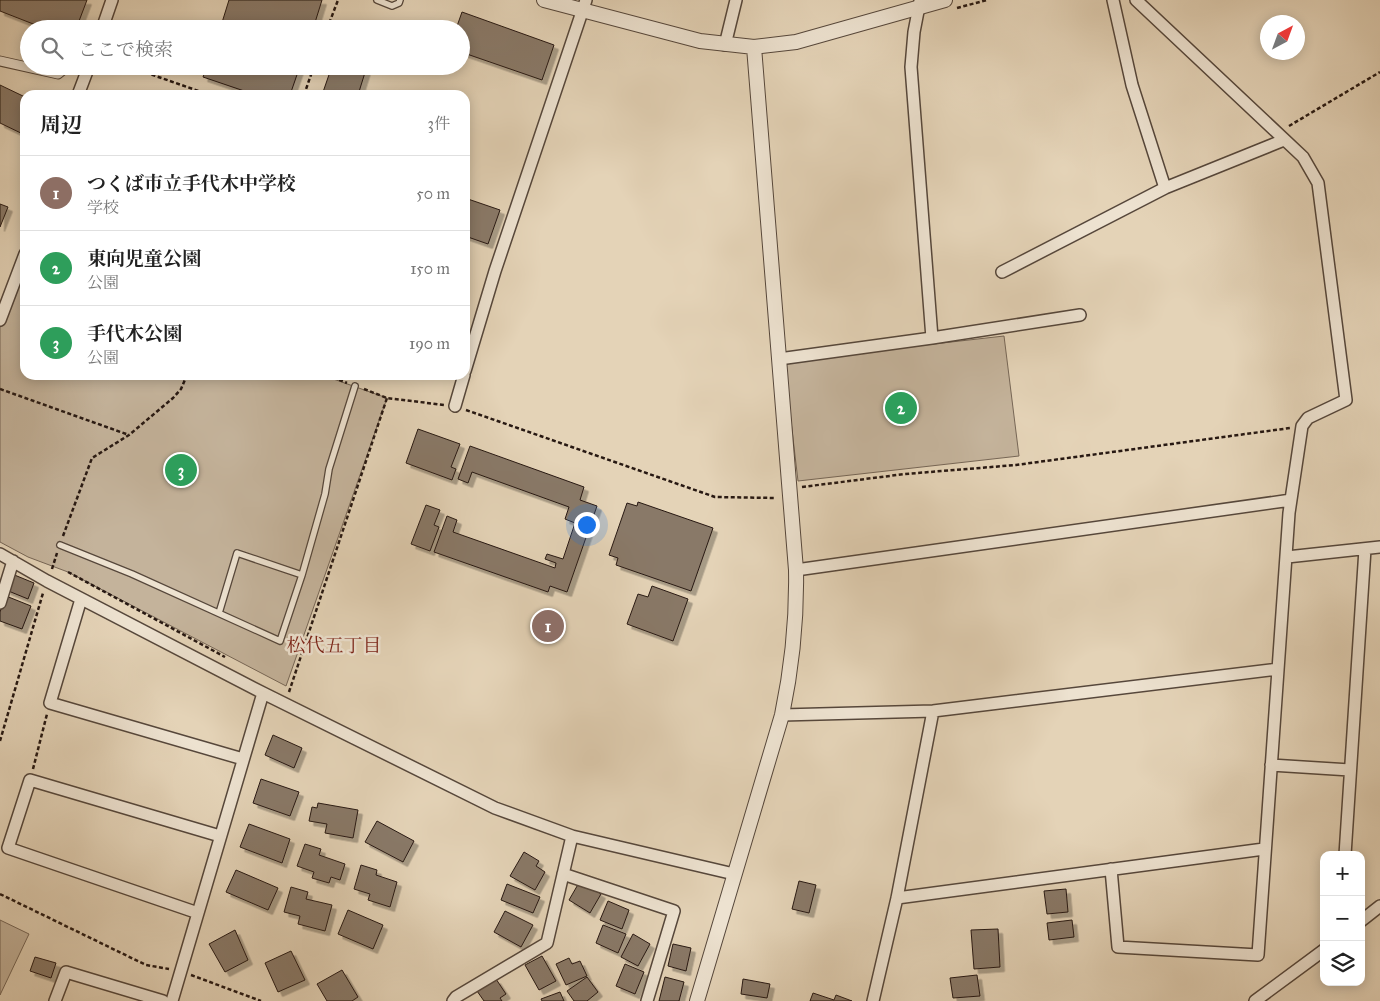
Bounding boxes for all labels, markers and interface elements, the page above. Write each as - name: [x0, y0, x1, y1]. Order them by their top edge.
- north arrow: [1260, 15, 1305, 60]
- search box: [20, 20, 470, 75]
- icon: search: [38, 34, 66, 62]
- text: ここで検索: [78, 38, 173, 61]
- text: 周辺: [40, 112, 82, 138]
- text: 3件: [428, 114, 450, 133]
- text: つくば市立手代木中学校: [87, 172, 296, 195]
- text: 1: [53, 184, 59, 203]
- text: 50 m: [416, 184, 450, 203]
- text: 学校: [87, 198, 119, 217]
- text: 東向児童公園: [87, 247, 201, 270]
- text: 2: [52, 259, 60, 278]
- text: 150 m: [410, 259, 450, 278]
- text: 公園: [87, 273, 119, 292]
- text: 手代木公園: [87, 322, 182, 345]
- text: 3: [53, 334, 59, 353]
- text: 190 m: [409, 334, 450, 353]
- text: 公園: [87, 348, 119, 367]
- pin: 2: [885, 389, 917, 427]
- pin: 3: [165, 451, 197, 489]
- your location: [574, 512, 600, 538]
- pin: 1: [532, 607, 564, 645]
- district label: 松代五丁目: [286, 634, 382, 657]
- map controls: [1320, 851, 1365, 986]
- button: +: [1320, 851, 1365, 896]
- button: −: [1320, 896, 1365, 941]
- button: layers: [1320, 941, 1365, 986]

